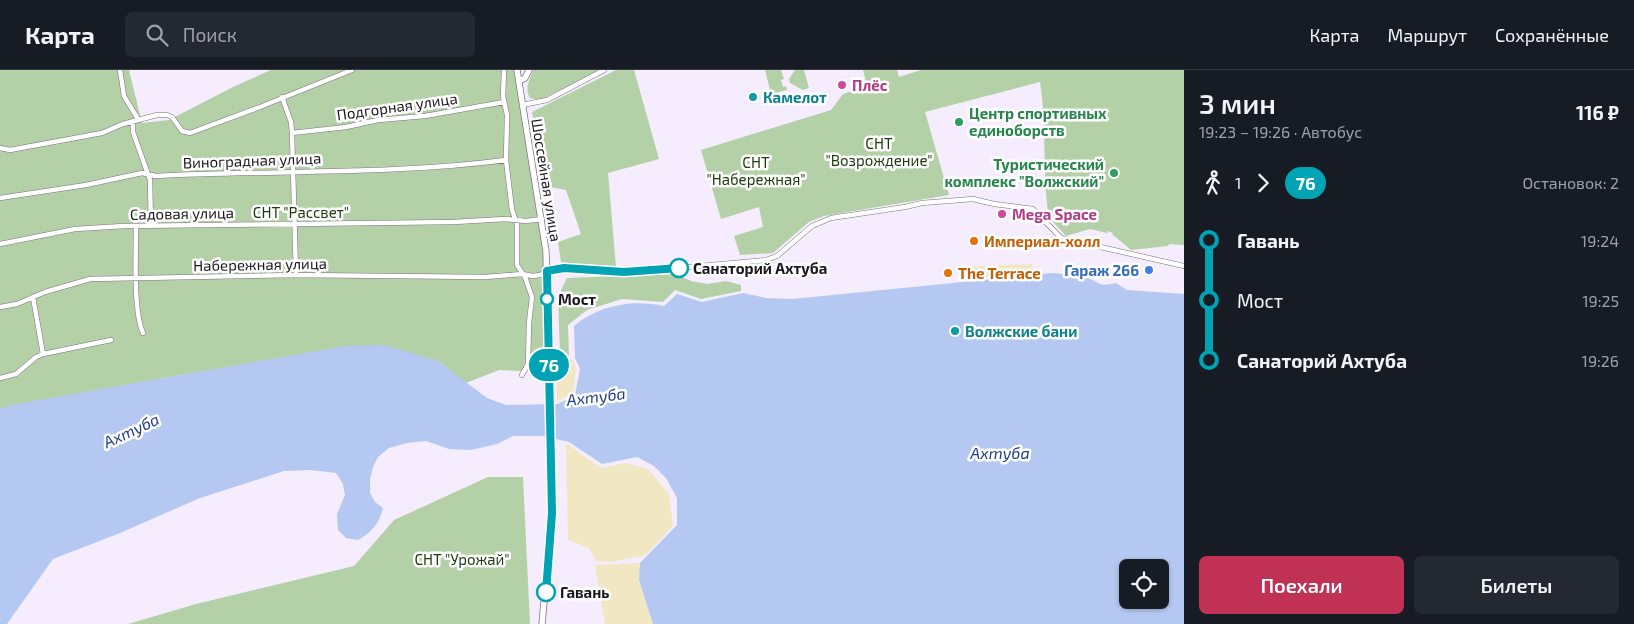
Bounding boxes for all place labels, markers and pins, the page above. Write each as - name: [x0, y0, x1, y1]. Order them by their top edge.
- place label: Плёс: [852, 76, 888, 94]
- marker: Плёс: [836, 79, 848, 91]
- place label: Камелот: [763, 88, 827, 106]
- marker: Камелот: [747, 91, 759, 103]
- place label: Центр спортивных единоборств: [969, 104, 1107, 139]
- marker: Центр спортивных единоборств: [953, 116, 965, 128]
- place label: Туристический комплекс "Волжский": [944, 155, 1104, 190]
- marker: Туристический комплекс "Волжский": [1108, 167, 1120, 179]
- place label: Mega Space: [1012, 205, 1097, 223]
- marker: Mega Space: [996, 208, 1008, 220]
- place label: Империал-холл: [984, 232, 1100, 250]
- marker: Империал-холл: [968, 235, 980, 247]
- marker: Санаторий Ахтуба: [669, 258, 689, 278]
- place label: Санаторий Ахтуба: [693, 259, 827, 277]
- place label: Гараж 266: [1064, 261, 1139, 279]
- place label: The Terrace: [958, 264, 1041, 282]
- marker: Гараж 266: [1143, 264, 1155, 276]
- marker: The Terrace: [942, 267, 954, 279]
- place label: Мост: [558, 290, 596, 308]
- marker: Мост: [540, 292, 554, 306]
- place label: Волжские бани: [965, 322, 1077, 340]
- marker: Волжские бани: [949, 325, 961, 337]
- marker: Гавань: [536, 582, 556, 602]
- place label: Гавань: [560, 583, 609, 601]

